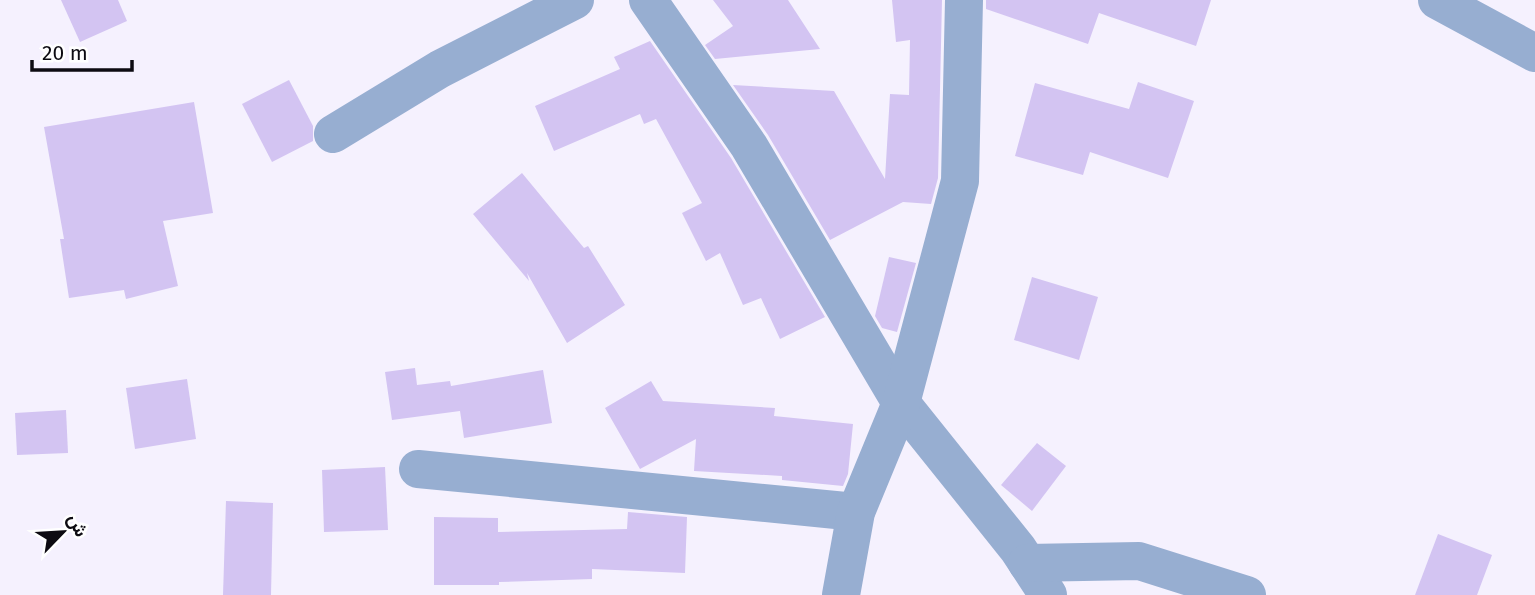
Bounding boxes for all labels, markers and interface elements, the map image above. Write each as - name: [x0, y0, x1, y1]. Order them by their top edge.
- scale bar: [32, 28, 131, 72]
- text: 20 m: [42, 40, 88, 66]
- north arrow: [28, 497, 98, 567]
- text: ش: [63, 510, 93, 540]

